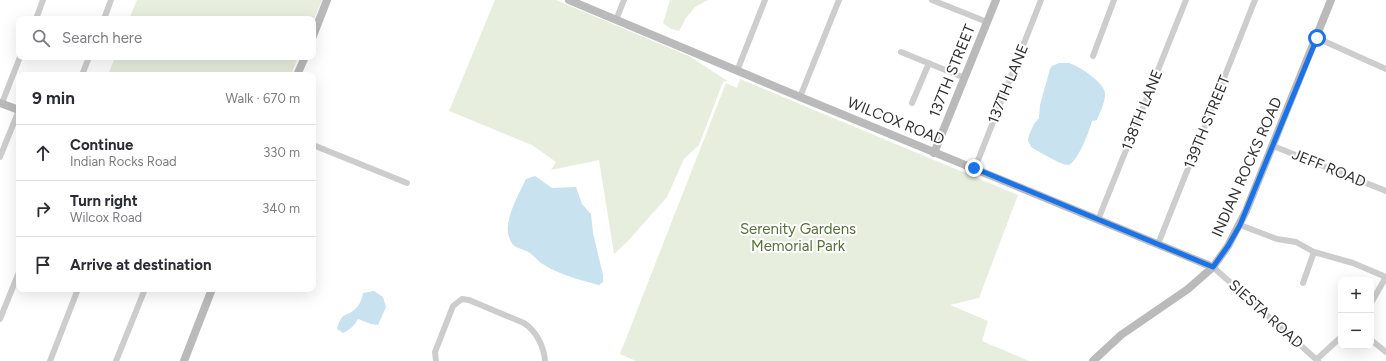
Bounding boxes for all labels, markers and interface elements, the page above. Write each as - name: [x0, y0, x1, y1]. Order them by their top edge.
- search box: [16, 16, 316, 60]
- street label: 137TH STREET: [925, 21, 979, 120]
- icon: search: [30, 27, 52, 49]
- text: Search here: [62, 29, 142, 47]
- route start: [1308, 29, 1326, 47]
- street label: 137TH LANE: [984, 42, 1032, 126]
- street label: 138TH LANE: [1118, 67, 1166, 153]
- street label: 139TH STREET: [1180, 72, 1234, 171]
- text: 9 min: [32, 88, 75, 108]
- text: Walk · 670 m: [226, 91, 300, 106]
- street label: WILCOX ROAD: [845, 93, 947, 149]
- street label: INDIAN ROCKS ROAD: [1208, 94, 1286, 240]
- text: Continue: [70, 136, 133, 154]
- icon: ahead: [32, 142, 54, 164]
- text: 330 m: [263, 145, 300, 160]
- street label: JEFF ROAD: [1289, 145, 1369, 191]
- text: Indian Rocks Road: [70, 154, 177, 169]
- route end: [965, 159, 983, 177]
- text: Turn right: [70, 192, 138, 210]
- icon: right: [32, 198, 54, 220]
- text: 340 m: [262, 201, 300, 216]
- text: Wilcox Road: [70, 210, 142, 225]
- park label: Serenity Gardens Memorial Park: [740, 220, 856, 255]
- icon: arrive: [32, 254, 54, 276]
- text: Arrive at destination: [70, 256, 211, 274]
- street label: SIESTA ROAD: [1225, 276, 1307, 352]
- map controls: [1338, 277, 1374, 349]
- button: +: [1338, 277, 1374, 313]
- button: −: [1338, 313, 1374, 349]

